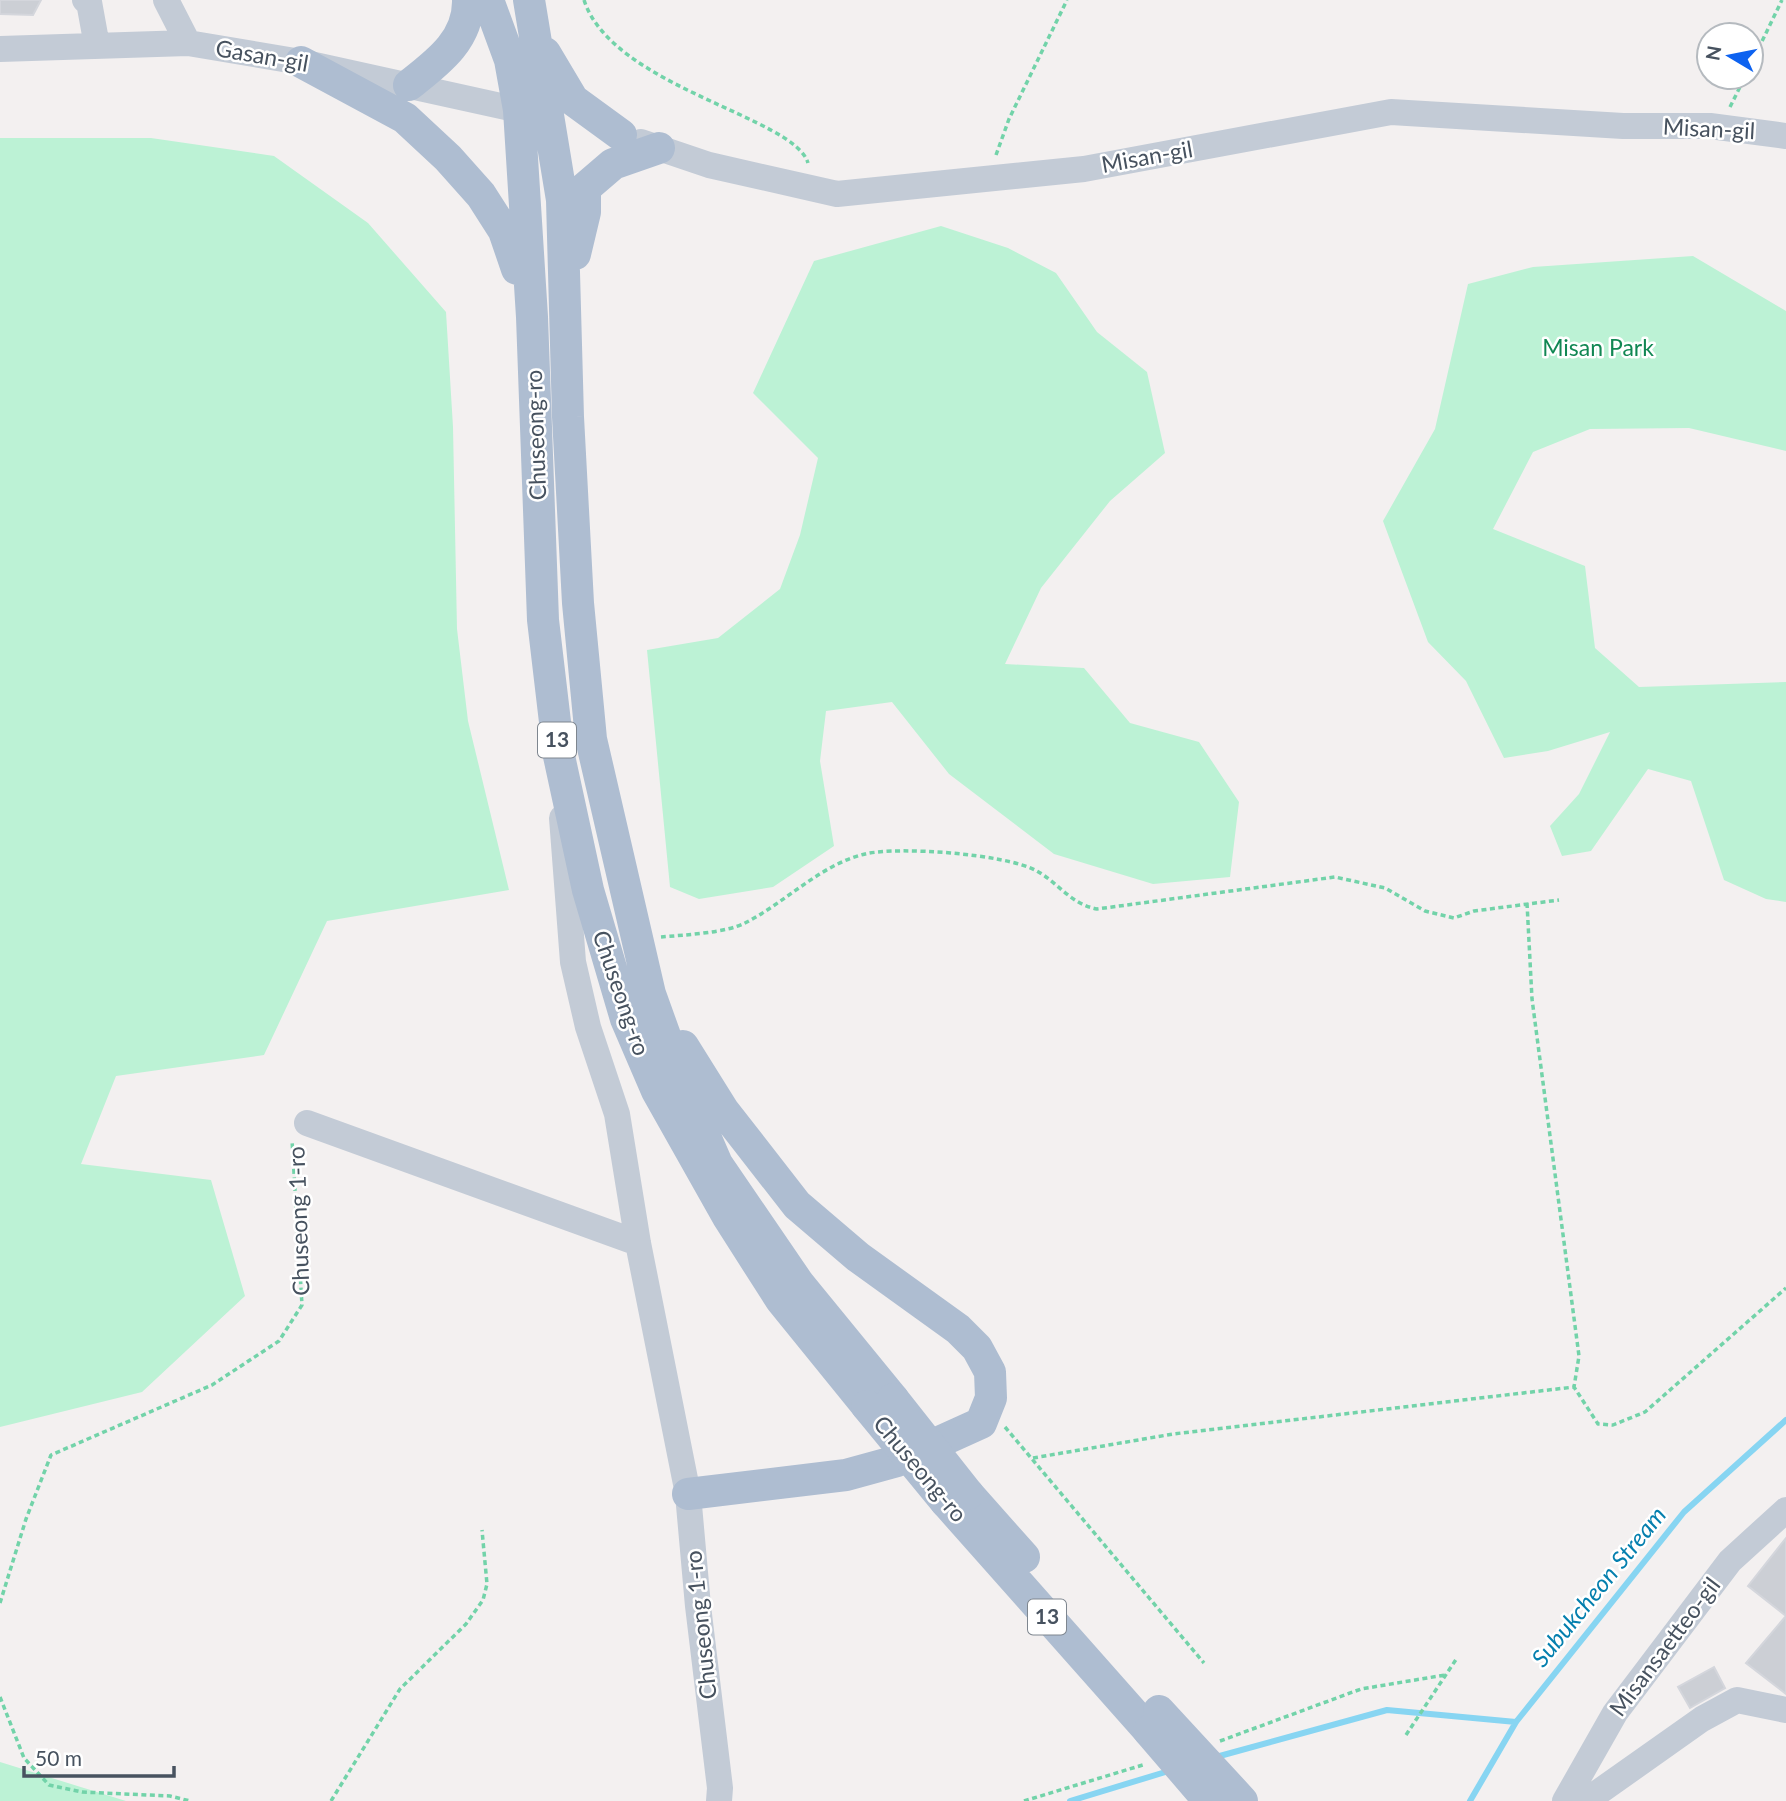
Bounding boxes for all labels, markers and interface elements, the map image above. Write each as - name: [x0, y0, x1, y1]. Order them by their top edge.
- north arrow: [1695, 21, 1765, 91]
- street label: Gasan-gil: [214, 33, 311, 77]
- text: N: [1700, 44, 1725, 62]
- street label: Misan-gil: [1662, 112, 1756, 144]
- street label: Misan-gil: [1099, 134, 1195, 178]
- park label: Misan Park: [1542, 333, 1654, 361]
- street label: Chuseong-ro: [519, 369, 551, 501]
- road number: 13: [538, 722, 576, 758]
- street label: Chuseong-ro: [587, 926, 656, 1059]
- street label: Chuseong 1-ro: [281, 1146, 315, 1296]
- street label: Chuseong-ro: [868, 1409, 973, 1527]
- water label: Subukcheon Stream: [1525, 1500, 1671, 1672]
- street label: Chuseong 1-ro: [678, 1549, 722, 1701]
- street label: Misansaetteo-gil: [1603, 1571, 1726, 1721]
- road number: 13: [1028, 1600, 1066, 1634]
- scale bar: [24, 1734, 175, 1778]
- text: 50 m: [35, 1745, 82, 1770]

